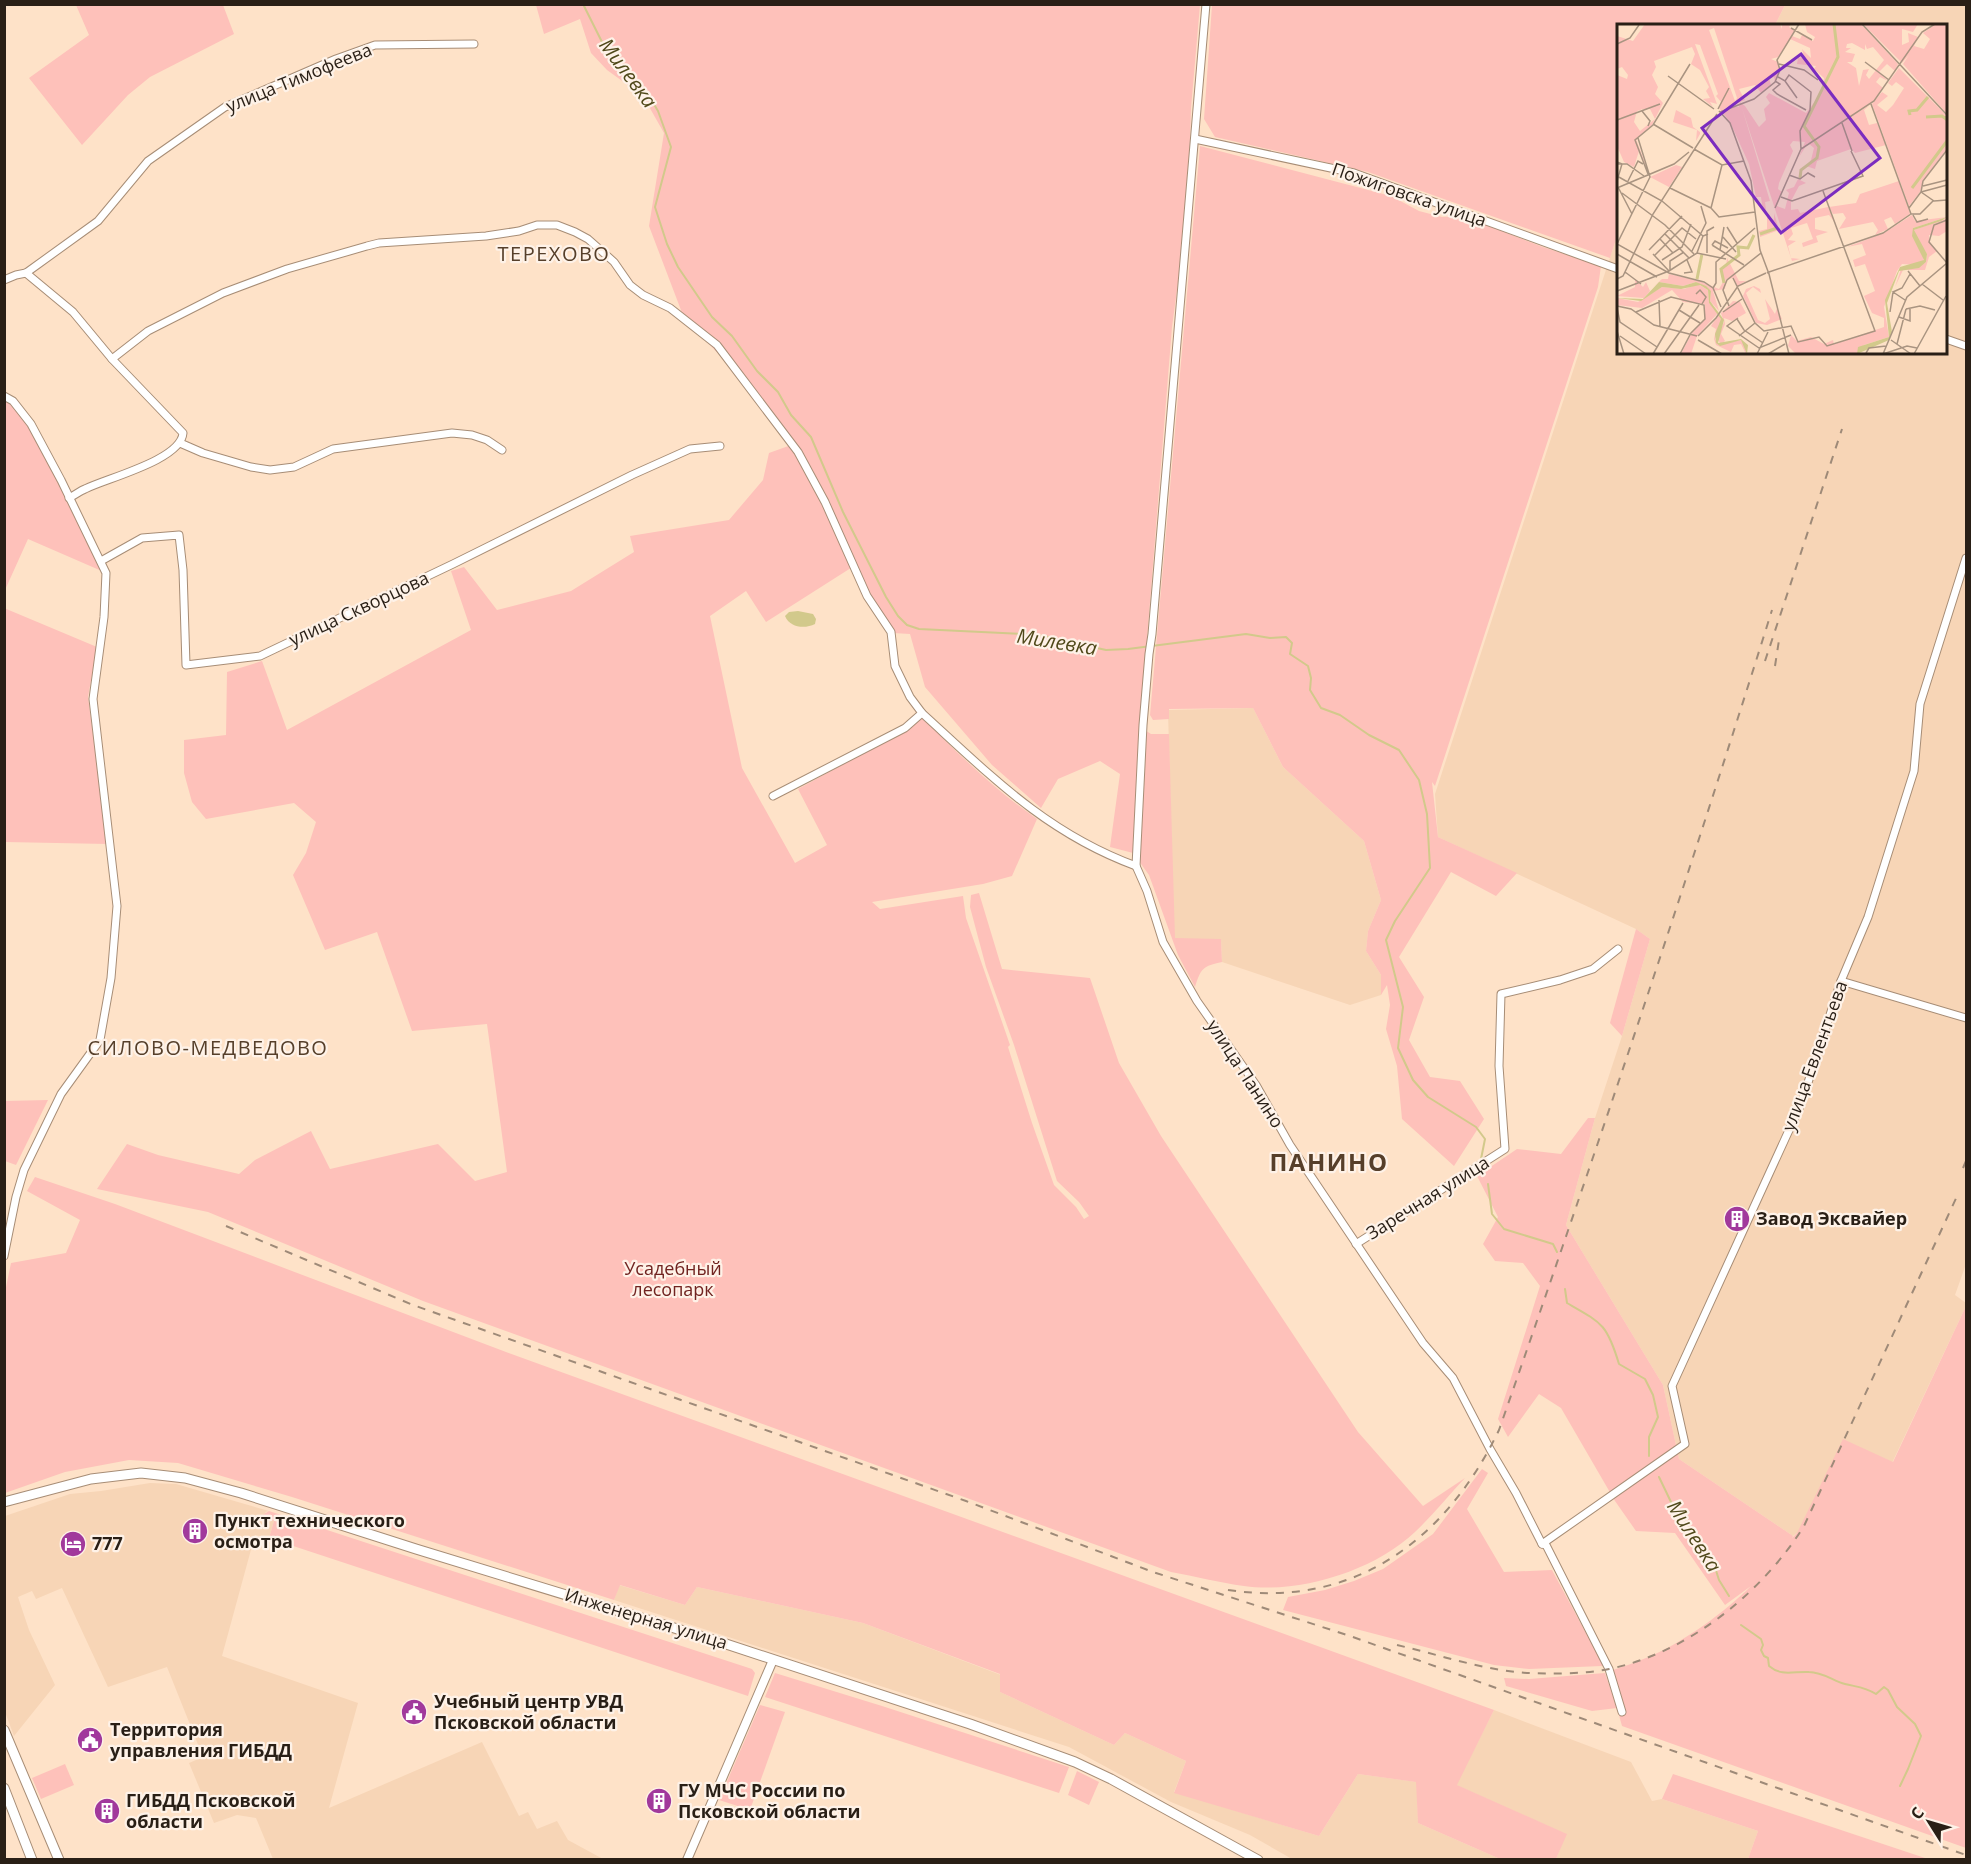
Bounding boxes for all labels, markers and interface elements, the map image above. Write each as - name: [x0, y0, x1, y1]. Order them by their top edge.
- inset map: [1617, 24, 1947, 354]
- water label: Милевка: [593, 32, 663, 113]
- street label: улица Тимофеева: [222, 37, 375, 117]
- street label: Пожиговска улица: [1329, 156, 1490, 232]
- district label: ТЕРЕХОВО: [498, 240, 610, 267]
- street label: улица Скворцова: [285, 565, 433, 651]
- water label: Милевка: [1015, 622, 1099, 661]
- street label: улица Евлентьева: [1776, 977, 1852, 1134]
- street label: улица Панино: [1202, 1015, 1290, 1132]
- district label: СИЛОВО-МЕДВЕДОВО: [88, 1034, 328, 1061]
- district label: ПАНИНО: [1269, 1145, 1389, 1178]
- street label: Заречная улица: [1361, 1150, 1493, 1245]
- building icon: Завод Эксвайер: [1722, 1204, 1752, 1234]
- place label: Завод Эксвайер: [1756, 1206, 1907, 1230]
- park label: Усадебный лесопарк: [624, 1256, 722, 1301]
- water label: Милевка: [1661, 1495, 1728, 1577]
- place label: Пункт технического осмотра: [214, 1508, 405, 1553]
- building icon: Пункт технического осмотра: [180, 1516, 210, 1546]
- hotel icon: 777: [58, 1529, 88, 1559]
- place label: 777: [92, 1531, 123, 1555]
- street label: Инженерная улица: [562, 1582, 731, 1654]
- place label: Учебный центр УВД Псковской области: [434, 1689, 623, 1734]
- public building icon: Учебный центр УВД Псковской области: [399, 1697, 429, 1727]
- place label: Территория управления ГИБДД: [110, 1717, 292, 1762]
- public building icon: Территория управления ГИБДД: [75, 1725, 105, 1755]
- place label: ГУ МЧС России по Псковской области: [678, 1778, 860, 1823]
- building icon: ГУ МЧС России по Псковской области: [644, 1786, 674, 1816]
- place label: ГИБДД Псковской области: [126, 1788, 295, 1833]
- north arrow: [1899, 1792, 1959, 1852]
- building icon: ГИБДД Псковской области: [92, 1796, 122, 1826]
- text: С: [1905, 1802, 1929, 1824]

